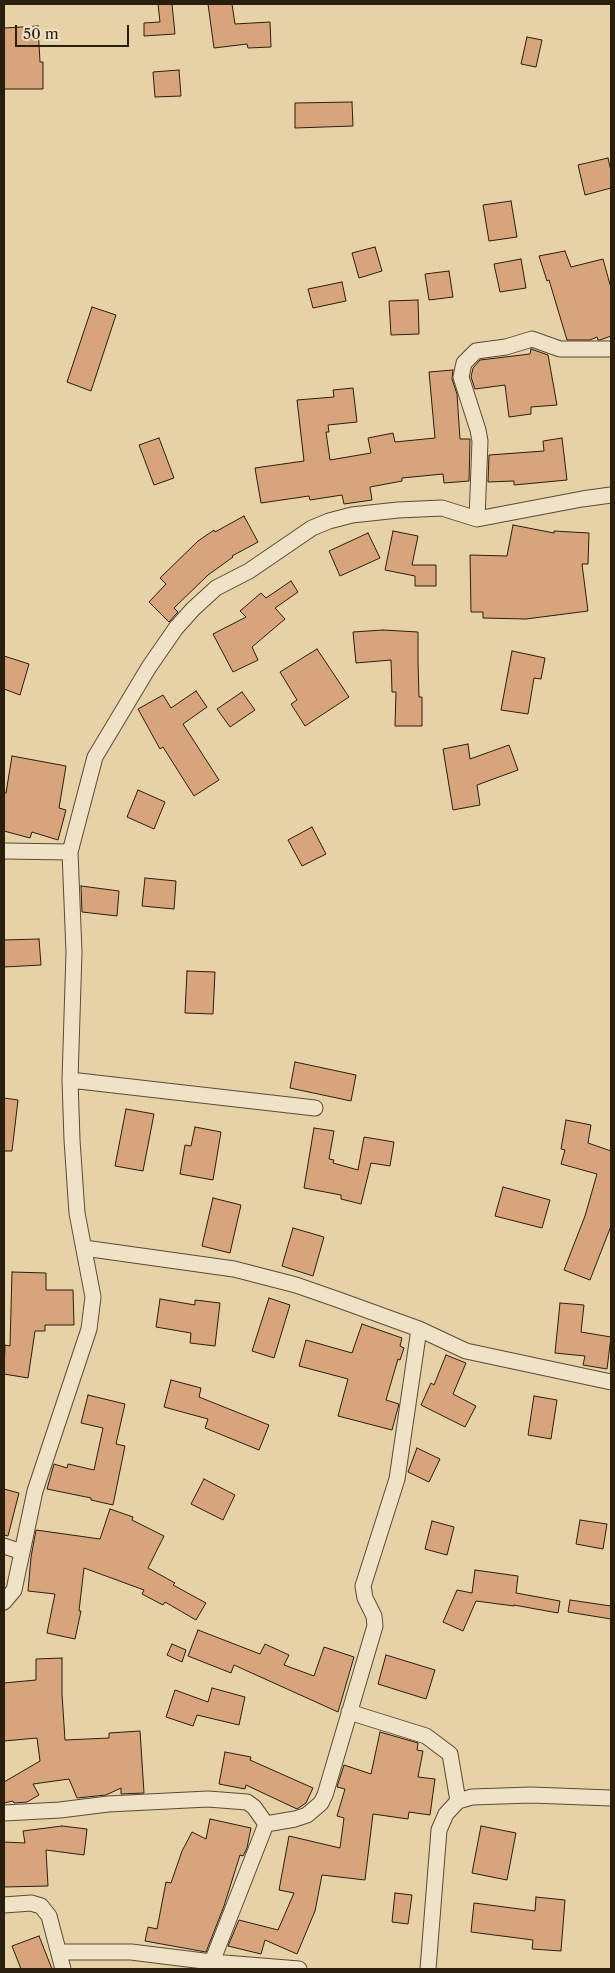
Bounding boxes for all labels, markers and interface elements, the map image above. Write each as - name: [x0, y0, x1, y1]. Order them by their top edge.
- scale bar: [18, 15, 131, 47]
- text: 50 m: [23, 24, 59, 43]

